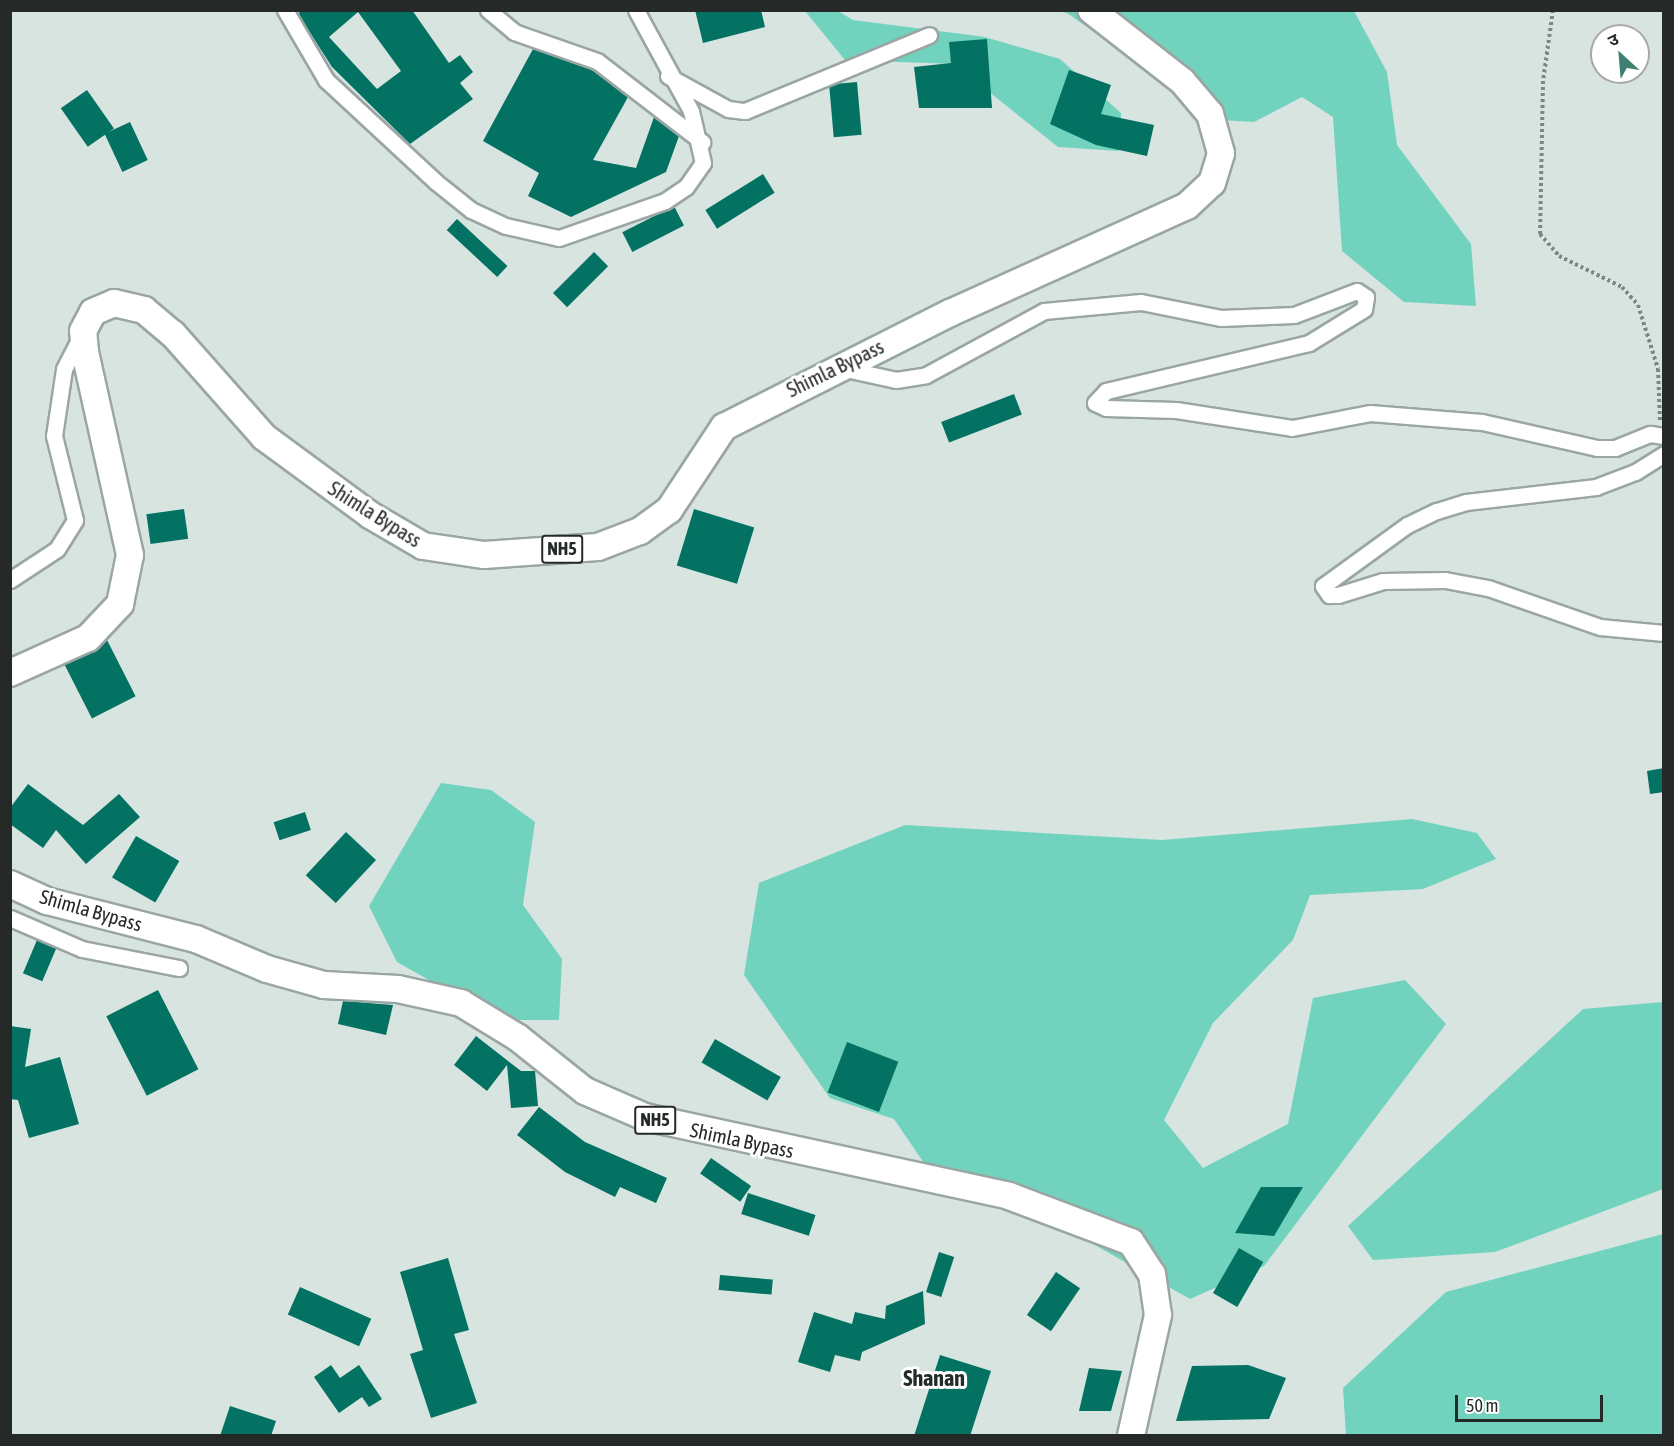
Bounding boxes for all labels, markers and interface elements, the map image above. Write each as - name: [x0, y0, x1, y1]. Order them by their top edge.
- north arrow: [1590, 24, 1650, 84]
- text: उ: [1605, 29, 1621, 50]
- street label: Shimla Bypass: [783, 334, 887, 402]
- street label: Shimla Bypass: [324, 476, 426, 552]
- road number: NH5: [541, 534, 583, 564]
- street label: Shimla Bypass: [37, 884, 145, 936]
- road number: NH5: [634, 1105, 676, 1135]
- street label: Shimla Bypass: [688, 1117, 796, 1163]
- district label: Shanan: [903, 1366, 965, 1392]
- scale bar: [1458, 1383, 1606, 1421]
- text: 50 m: [1466, 1395, 1498, 1416]

